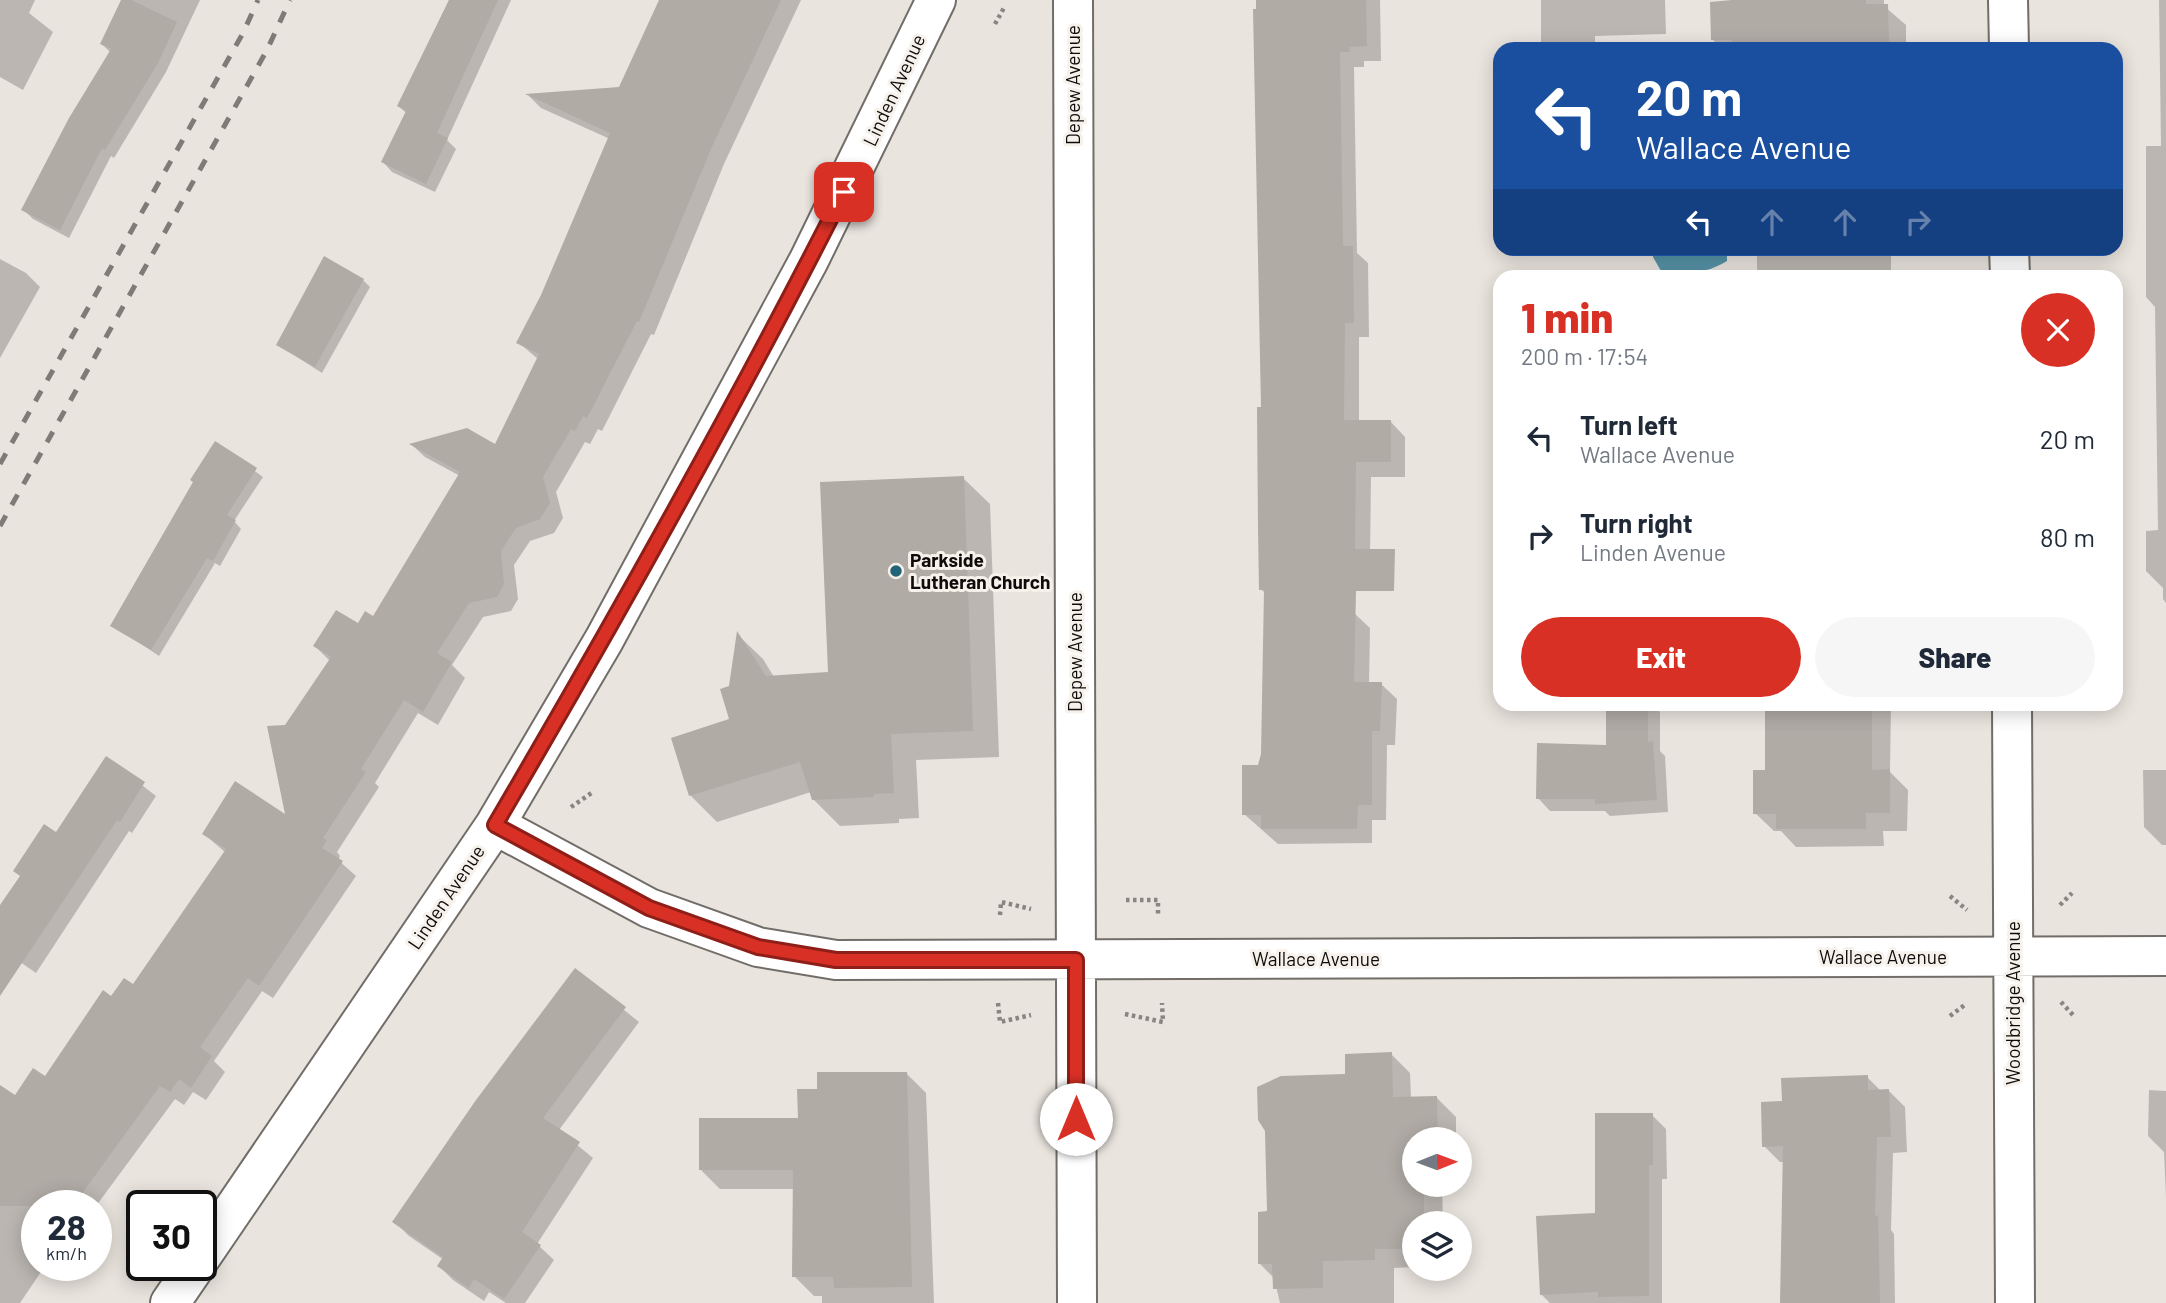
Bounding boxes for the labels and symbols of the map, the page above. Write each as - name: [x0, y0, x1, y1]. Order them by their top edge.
- street label: Depew Avenue: [1061, 25, 1084, 145]
- street label: Linden Avenue: [858, 30, 929, 149]
- pin: [814, 162, 874, 222]
- place label: Parkside Lutheran Church: [910, 548, 1050, 593]
- marker: Parkside Lutheran Church: [888, 563, 904, 579]
- street label: Depew Avenue: [1063, 592, 1086, 712]
- street label: Linden Avenue: [402, 840, 489, 953]
- street label: Woodbridge Avenue: [2001, 921, 2024, 1085]
- street label: Wallace Avenue: [1819, 945, 1947, 968]
- street label: Wallace Avenue: [1252, 947, 1380, 970]
- position arrow: [1039, 1082, 1113, 1156]
- north arrow: [1402, 1127, 1472, 1197]
- speed limit sign: 30: [126, 1190, 217, 1281]

